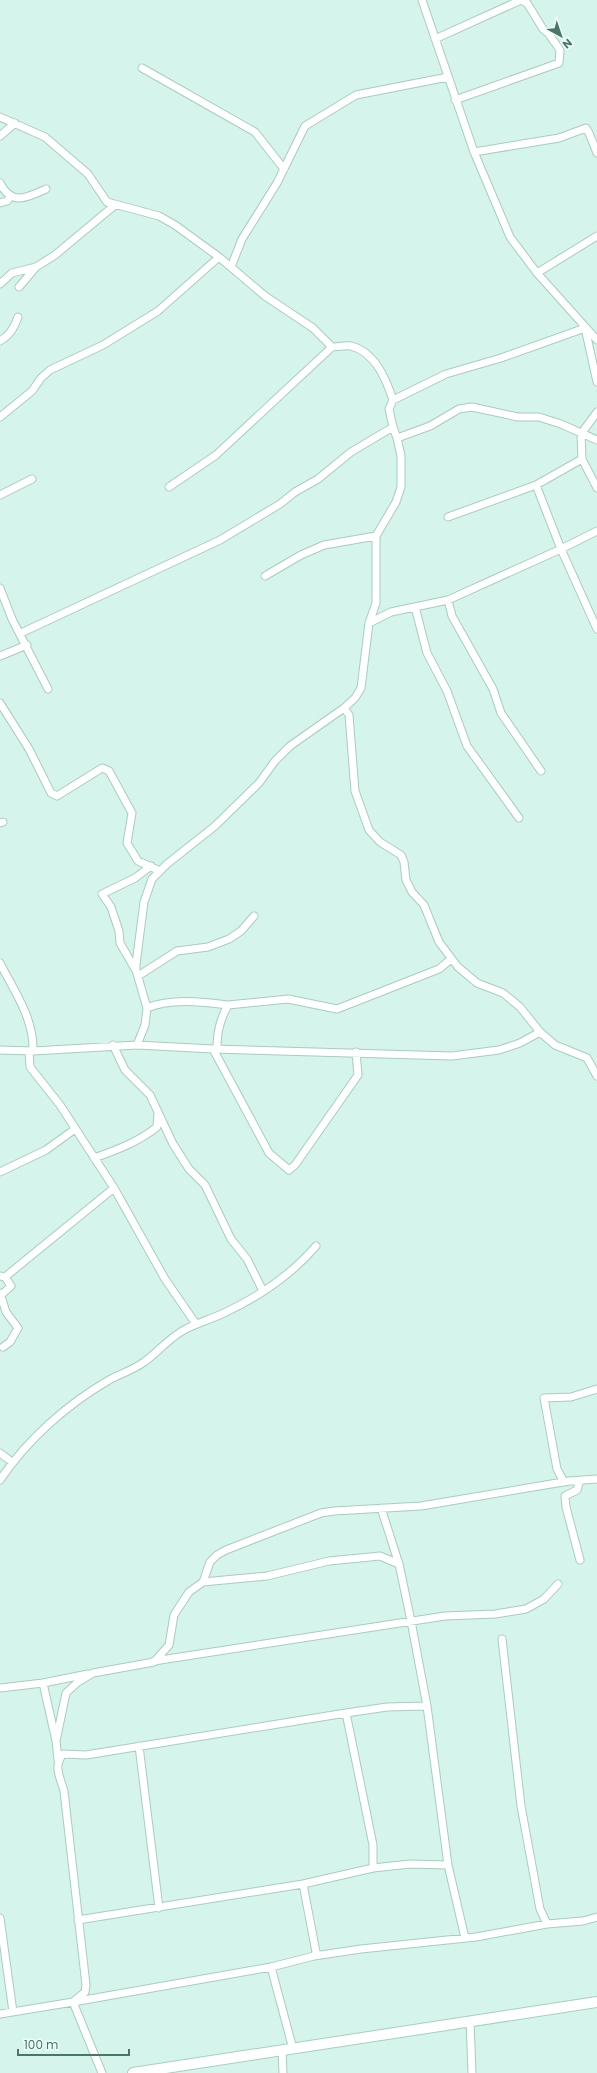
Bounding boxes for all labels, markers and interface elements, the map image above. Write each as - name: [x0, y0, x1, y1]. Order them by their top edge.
- north arrow: [541, 16, 581, 56]
- text: N: [559, 35, 576, 52]
- scale bar: [18, 2031, 129, 2057]
- text: 100 m: [24, 2036, 58, 2053]

